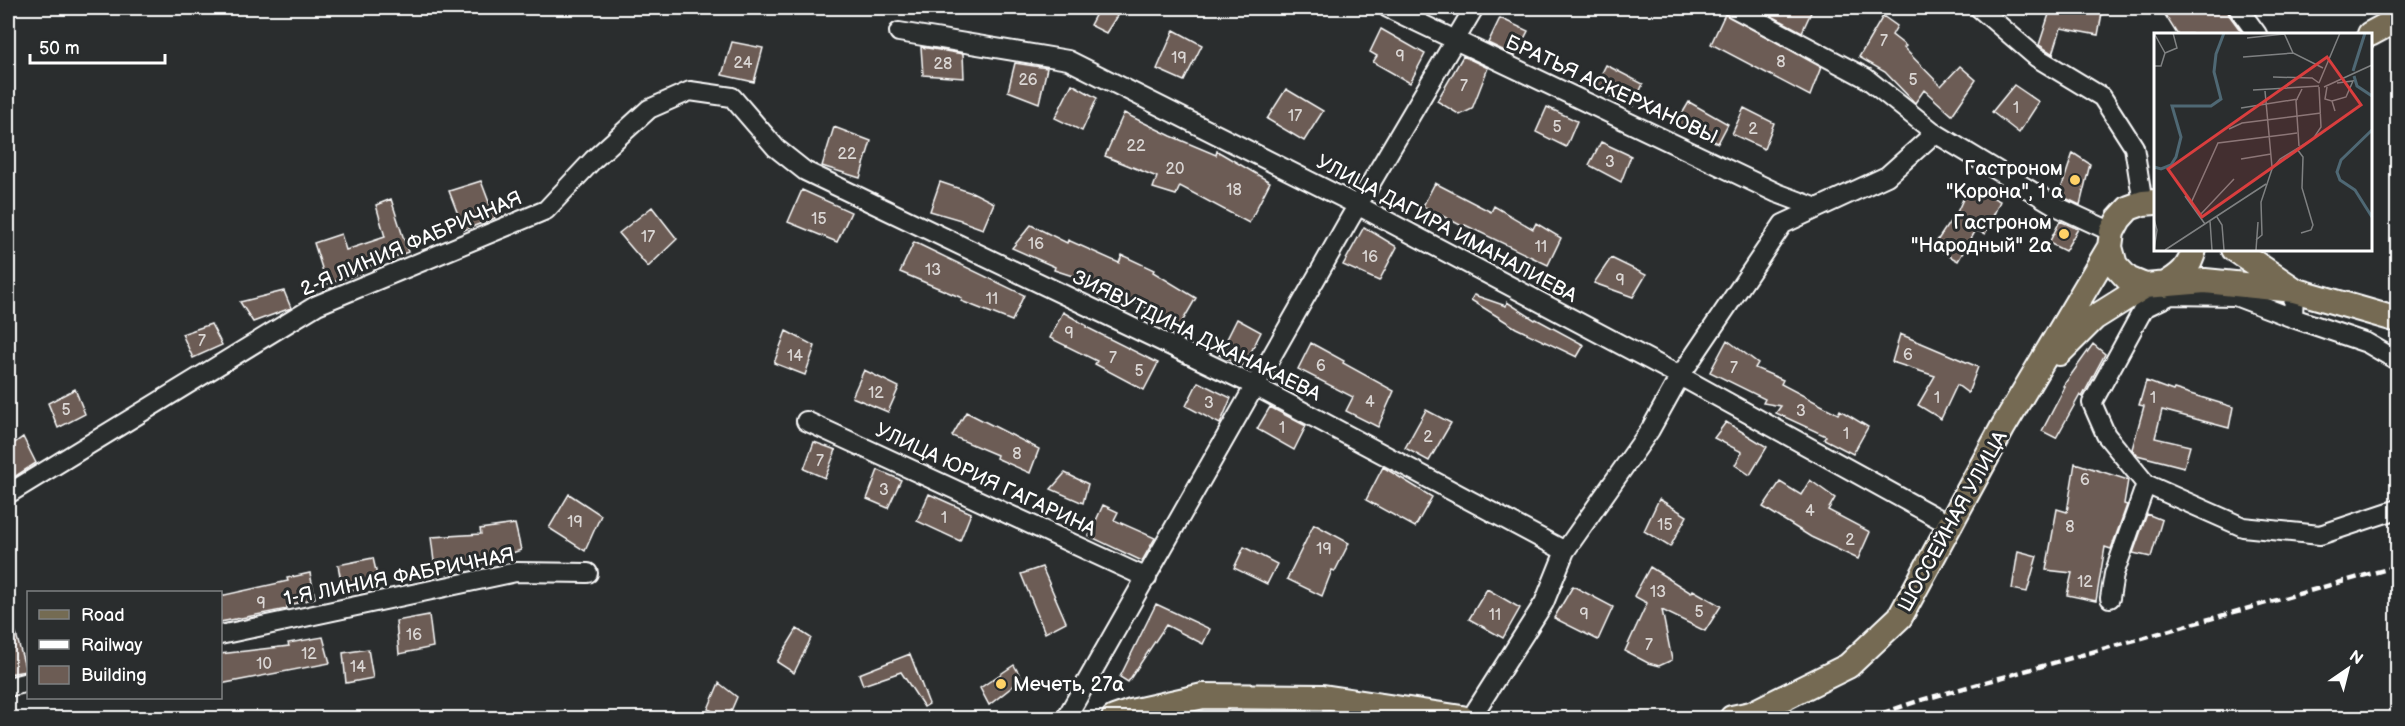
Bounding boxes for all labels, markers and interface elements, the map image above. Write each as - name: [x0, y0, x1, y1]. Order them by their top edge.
- scale bar: [30, 27, 165, 65]
- street label: БРАТЬЯ АСКЕРХАНОВЫ: [1502, 30, 1721, 150]
- house number: 7: [1880, 32, 1888, 51]
- inset map: [2154, 33, 2372, 250]
- text: 50 m: [39, 38, 80, 59]
- house number: 9: [1395, 47, 1405, 66]
- house number: 19: [1171, 49, 1187, 68]
- house number: 8: [1776, 53, 1786, 72]
- house number: 24: [734, 54, 753, 73]
- house number: 28: [934, 55, 952, 74]
- house number: 26: [1018, 71, 1038, 90]
- house number: 5: [1908, 71, 1918, 90]
- house number: 7: [1460, 77, 1468, 96]
- house number: 1: [2013, 99, 2019, 118]
- house number: 17: [1288, 107, 1302, 126]
- house number: 5: [1552, 118, 1562, 137]
- house number: 2: [1748, 120, 1758, 139]
- house number: 22: [1127, 137, 1146, 156]
- house number: 22: [838, 145, 857, 164]
- street label: УЛИЦА ДАГИРА ИМАНАЛИЕВА: [1312, 150, 1582, 308]
- house number: 3: [1605, 153, 1615, 172]
- place label: Гастроном "Корона", 1 а: [1946, 157, 2063, 204]
- house number: 20: [1166, 160, 1184, 179]
- marker: Гастроном "Корона", 1 а: [2068, 173, 2082, 187]
- house number: 18: [1226, 181, 1242, 200]
- street label: 2-Я ЛИНИЯ ФАБРИЧНАЯ: [297, 186, 526, 302]
- house number: 15: [811, 210, 827, 229]
- place label: Гастроном "Народный" 2а: [1911, 211, 2052, 258]
- marker: Гастроном "Народный" 2а: [2057, 227, 2071, 241]
- house number: 17: [641, 228, 655, 247]
- house number: 16: [1028, 235, 1044, 254]
- house number: 11: [1535, 238, 1547, 257]
- house number: 16: [1362, 248, 1378, 267]
- house number: 13: [925, 261, 941, 280]
- street label: ЗИЯВУТДИНА ДЖАНАКАЕВА: [1069, 265, 1325, 407]
- house number: 9: [1615, 271, 1625, 290]
- house number: 11: [986, 290, 998, 309]
- house number: 9: [1064, 324, 1074, 343]
- house number: 7: [198, 332, 206, 351]
- house number: 6: [1903, 346, 1913, 365]
- house number: 14: [787, 347, 803, 366]
- house number: 7: [1109, 349, 1117, 368]
- house number: 6: [1316, 357, 1326, 376]
- house number: 7: [1730, 359, 1738, 378]
- house number: 5: [1134, 362, 1144, 381]
- house number: 12: [868, 384, 884, 403]
- house number: 1: [1934, 389, 1940, 408]
- house number: 1: [2150, 389, 2156, 408]
- house number: 4: [1365, 393, 1375, 412]
- house number: 3: [1204, 394, 1214, 413]
- house number: 5: [61, 401, 71, 420]
- house number: 3: [1796, 402, 1806, 421]
- street label: УЛИЦА ЮРИЯ ГАГАРИНА: [871, 418, 1100, 542]
- house number: 1: [1279, 419, 1285, 438]
- house number: 1: [1843, 425, 1849, 444]
- street label: ШОССЕЙНАЯ УЛИЦА: [1893, 426, 2013, 616]
- house number: 2: [1423, 428, 1433, 447]
- house number: 8: [1012, 445, 1022, 464]
- house number: 7: [816, 452, 824, 471]
- house number: 6: [2080, 471, 2090, 490]
- house number: 3: [879, 481, 889, 500]
- house number: 4: [1805, 502, 1815, 521]
- house number: 1: [941, 509, 947, 528]
- house number: 19: [567, 513, 583, 532]
- house number: 15: [1657, 516, 1673, 535]
- house number: 8: [2065, 518, 2075, 537]
- house number: 2: [1845, 531, 1855, 550]
- house number: 19: [1316, 540, 1332, 559]
- street label: 1-Я ЛИНИЯ ФАБРИЧНАЯ: [282, 543, 516, 611]
- house number: 12: [2077, 573, 2093, 592]
- house number: 13: [1650, 583, 1666, 602]
- legend: [27, 591, 222, 699]
- house number: 9: [256, 594, 266, 613]
- house number: 5: [1694, 603, 1704, 622]
- text: Road: [81, 605, 125, 626]
- house number: 9: [1579, 605, 1589, 624]
- house number: 11: [1489, 606, 1501, 625]
- house number: 16: [406, 626, 422, 645]
- text: Railway: [81, 635, 143, 656]
- house number: 7: [1645, 636, 1653, 655]
- north arrow: [2318, 639, 2378, 699]
- house number: 12: [301, 645, 317, 664]
- text: N: [2345, 647, 2366, 669]
- house number: 10: [256, 655, 272, 674]
- house number: 14: [350, 658, 366, 677]
- text: Building: [81, 665, 147, 686]
- place label: Мечеть, 27а: [1013, 673, 1124, 697]
- marker: Мечеть, 27а: [994, 677, 1008, 691]

